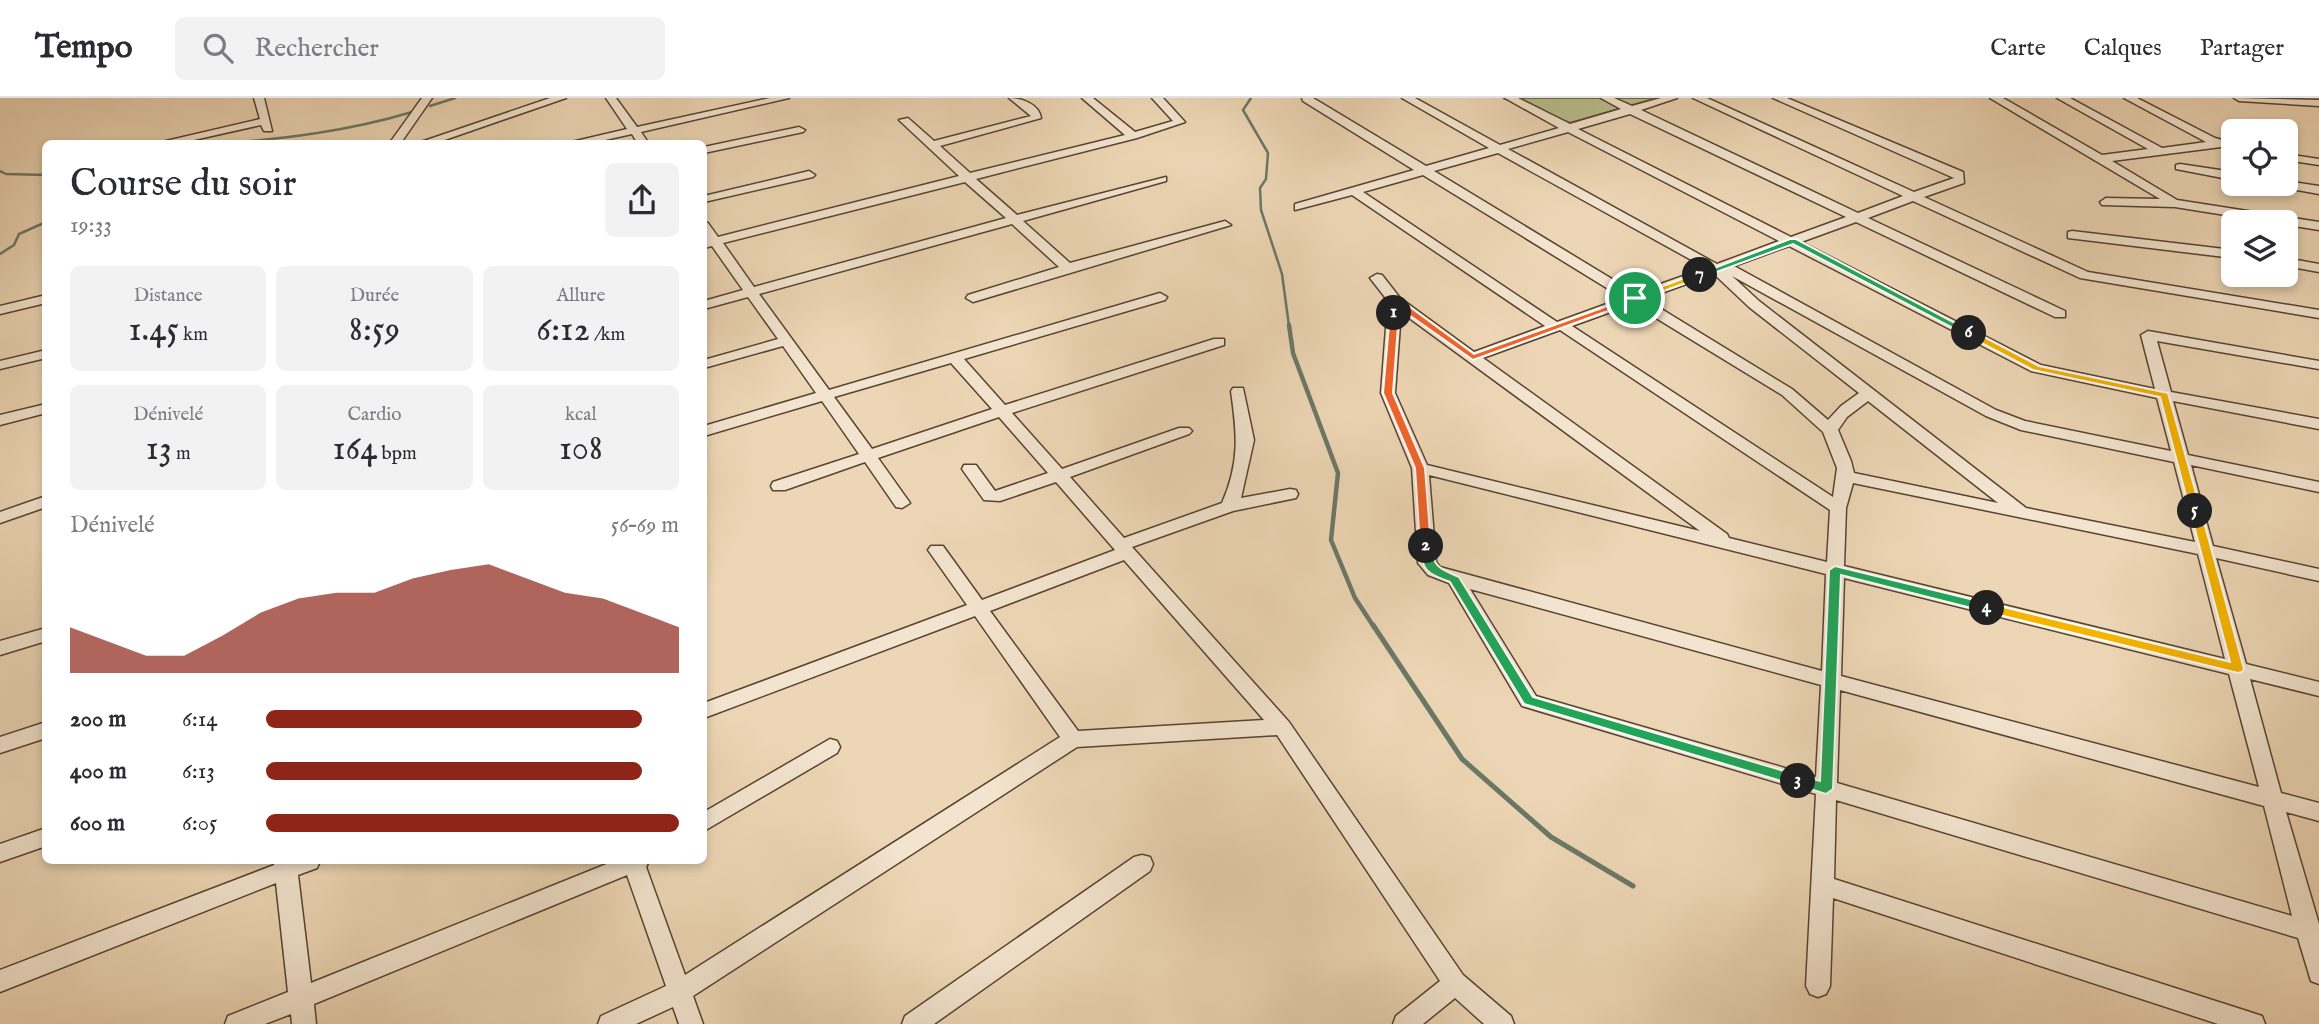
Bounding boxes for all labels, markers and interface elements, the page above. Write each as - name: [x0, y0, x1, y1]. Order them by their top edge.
- search box: [175, 17, 665, 80]
- text: Tempo: [35, 27, 133, 69]
- icon: search: [199, 29, 237, 67]
- text: Rechercher: [255, 32, 379, 65]
- text: Carte: [1990, 33, 2046, 64]
- text: Calques: [2084, 33, 2162, 64]
- text: Partager: [2200, 33, 2284, 64]
- map controls: [2221, 119, 2298, 287]
- button: locate: [2221, 119, 2298, 196]
- text: Course du soir: [70, 161, 296, 209]
- button: share: [605, 163, 679, 237]
- button: layers: [2221, 210, 2298, 287]
- text: 19:33: [70, 211, 112, 240]
- pin: 7: [1682, 258, 1718, 292]
- text: 7: [1695, 262, 1704, 286]
- pin: [1605, 268, 1665, 328]
- icon: arrive: [1616, 279, 1654, 317]
- text: Distance: [134, 284, 203, 308]
- text: Durée: [350, 284, 399, 308]
- text: Allure: [556, 284, 605, 308]
- pin: 1: [1376, 296, 1412, 330]
- text: 1: [1390, 300, 1397, 324]
- text: 1.45: [128, 308, 179, 353]
- text: 8:59: [349, 308, 400, 353]
- text: 6:12: [536, 308, 590, 353]
- pin: 6: [1952, 316, 1986, 350]
- text: 6: [1964, 320, 1973, 344]
- text: km: [179, 323, 208, 347]
- text: /km: [590, 323, 625, 347]
- text: Dénivelé: [133, 403, 203, 427]
- text: Cardio: [347, 403, 402, 427]
- text: kcal: [565, 403, 597, 427]
- text: 13: [146, 427, 172, 472]
- text: 164: [332, 427, 377, 472]
- text: 108: [559, 427, 603, 472]
- text: m: [172, 442, 191, 466]
- text: bpm: [377, 442, 417, 466]
- pin: 5: [2178, 494, 2212, 528]
- text: 5: [2191, 498, 2198, 522]
- text: Dénivelé: [70, 511, 155, 540]
- text: 56–69 m: [611, 511, 679, 540]
- pin: 2: [1408, 528, 1444, 564]
- text: 2: [1421, 533, 1430, 557]
- pin: 4: [1969, 590, 2004, 626]
- text: 4: [1982, 595, 1991, 619]
- text: 200 m: [70, 705, 126, 734]
- text: 6:14: [182, 705, 218, 734]
- text: 400 m: [70, 757, 127, 786]
- text: 6:13: [182, 757, 215, 786]
- pin: 3: [1780, 764, 1815, 798]
- text: 3: [1794, 768, 1801, 792]
- text: 600 m: [70, 809, 125, 838]
- text: 6:05: [182, 809, 217, 838]

